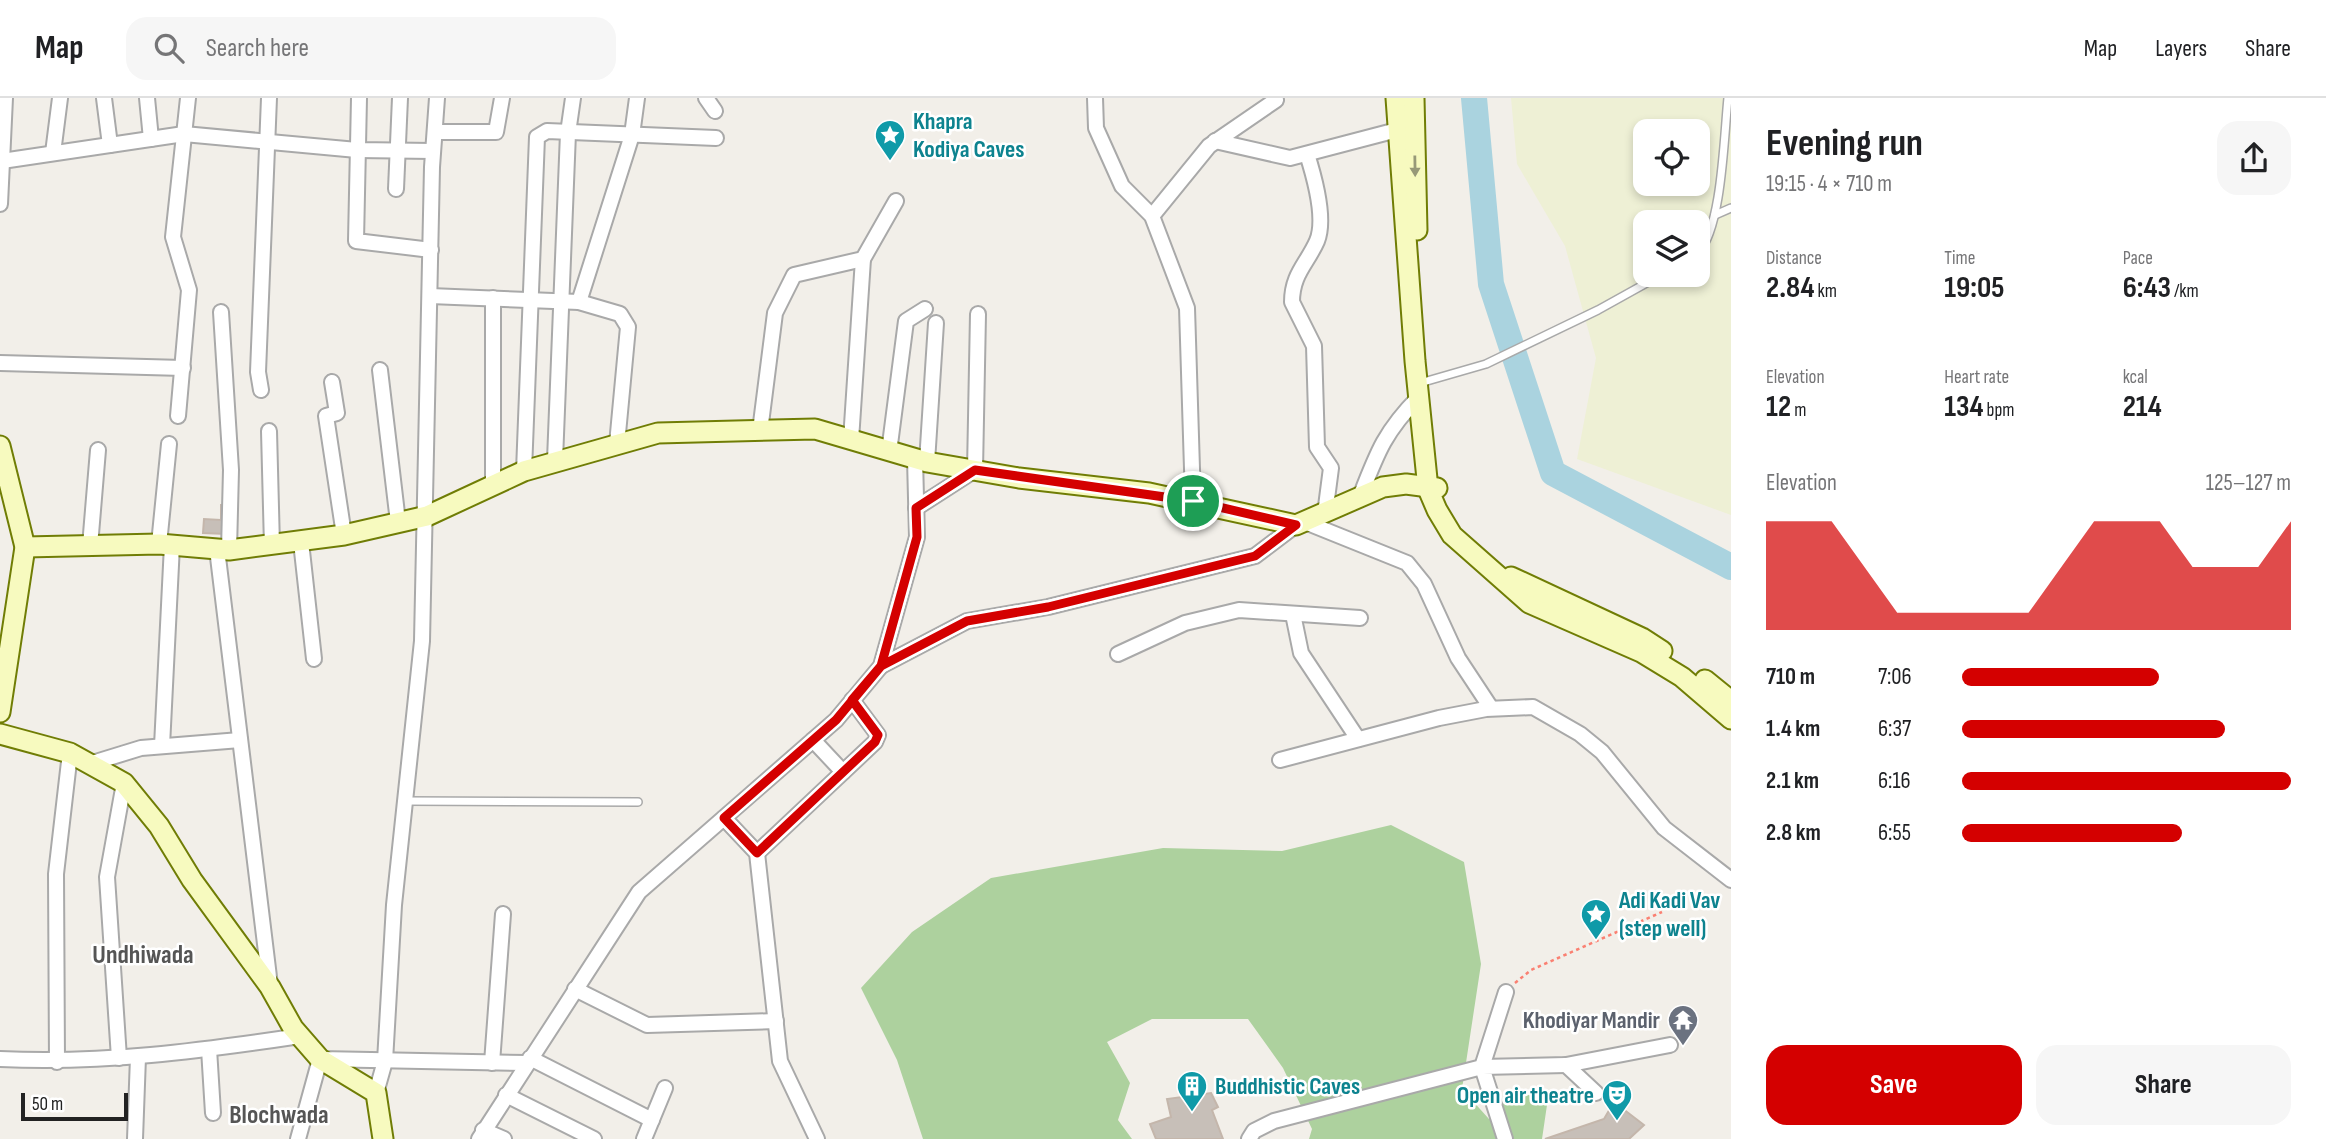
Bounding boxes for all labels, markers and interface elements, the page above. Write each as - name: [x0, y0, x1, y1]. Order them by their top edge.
- search box: [126, 17, 616, 80]
- text: Map: [35, 28, 84, 68]
- icon: search: [150, 29, 188, 67]
- text: Search here: [206, 33, 309, 64]
- text: Map: [2084, 34, 2117, 63]
- text: Layers: [2155, 34, 2207, 63]
- text: Share: [2245, 34, 2291, 63]
- place label: Khapra Kodiya Caves: [913, 107, 1024, 164]
- place icon: Khapra Kodiya Caves: [873, 118, 907, 162]
- map controls: [1633, 119, 1710, 287]
- button: locate: [1633, 119, 1710, 196]
- text: Evening run: [1766, 121, 1923, 166]
- button: share: [2217, 121, 2291, 195]
- one-way arrow: [1410, 155, 1421, 177]
- text: 19:15 · 4 × 710 m: [1766, 170, 1892, 198]
- button: layers: [1633, 210, 1710, 287]
- text: Distance: [1766, 247, 1822, 270]
- text: Time: [1944, 247, 1975, 270]
- text: Pace: [2123, 247, 2153, 270]
- text: 2.84: [1766, 270, 1814, 306]
- text: 19:05: [1944, 270, 2004, 306]
- text: 6:43: [2123, 270, 2171, 306]
- text: km: [1814, 280, 1837, 303]
- text: /km: [2171, 280, 2199, 303]
- text: Elevation: [1766, 366, 1825, 389]
- text: Heart rate: [1944, 366, 2009, 389]
- text: kcal: [2123, 366, 2148, 389]
- text: 12: [1766, 389, 1791, 425]
- text: 134: [1944, 389, 1984, 425]
- text: 214: [2123, 389, 2162, 425]
- text: m: [1791, 399, 1806, 422]
- text: bpm: [1984, 399, 2015, 422]
- text: Elevation: [1766, 469, 1837, 497]
- text: 125–127 m: [2206, 469, 2291, 497]
- pin: [1163, 471, 1223, 531]
- icon: arrive: [1174, 482, 1212, 520]
- text: 710 m: [1766, 663, 1815, 691]
- text: 7:06: [1878, 663, 1912, 691]
- text: 1.4 km: [1766, 715, 1820, 743]
- text: 6:37: [1878, 715, 1911, 743]
- text: 2.1 km: [1766, 767, 1819, 795]
- text: 6:16: [1878, 767, 1911, 795]
- text: 2.8 km: [1766, 819, 1821, 847]
- text: 6:55: [1878, 819, 1911, 847]
- place label: Adi Kadi Vav (step well): [1618, 886, 1720, 943]
- place icon: Adi Kadi Vav (step well): [1579, 897, 1613, 941]
- district label: Undhiwada: [92, 940, 194, 971]
- temple icon: Khodiyar Mandir: [1666, 1003, 1700, 1047]
- place label: Khodiyar Mandir: [1523, 1006, 1661, 1035]
- button: Save: [1766, 1045, 2022, 1125]
- button: Share: [2036, 1045, 2291, 1125]
- building icon: Buddhistic Caves: [1175, 1069, 1209, 1113]
- place label: Buddhistic Caves: [1215, 1072, 1360, 1101]
- theatre icon: Open air theatre: [1600, 1078, 1634, 1122]
- place label: Open air theatre: [1457, 1081, 1594, 1110]
- scale bar: [21, 1090, 128, 1122]
- text: 50 m: [32, 1093, 63, 1116]
- district label: Blochwada: [229, 1100, 329, 1131]

